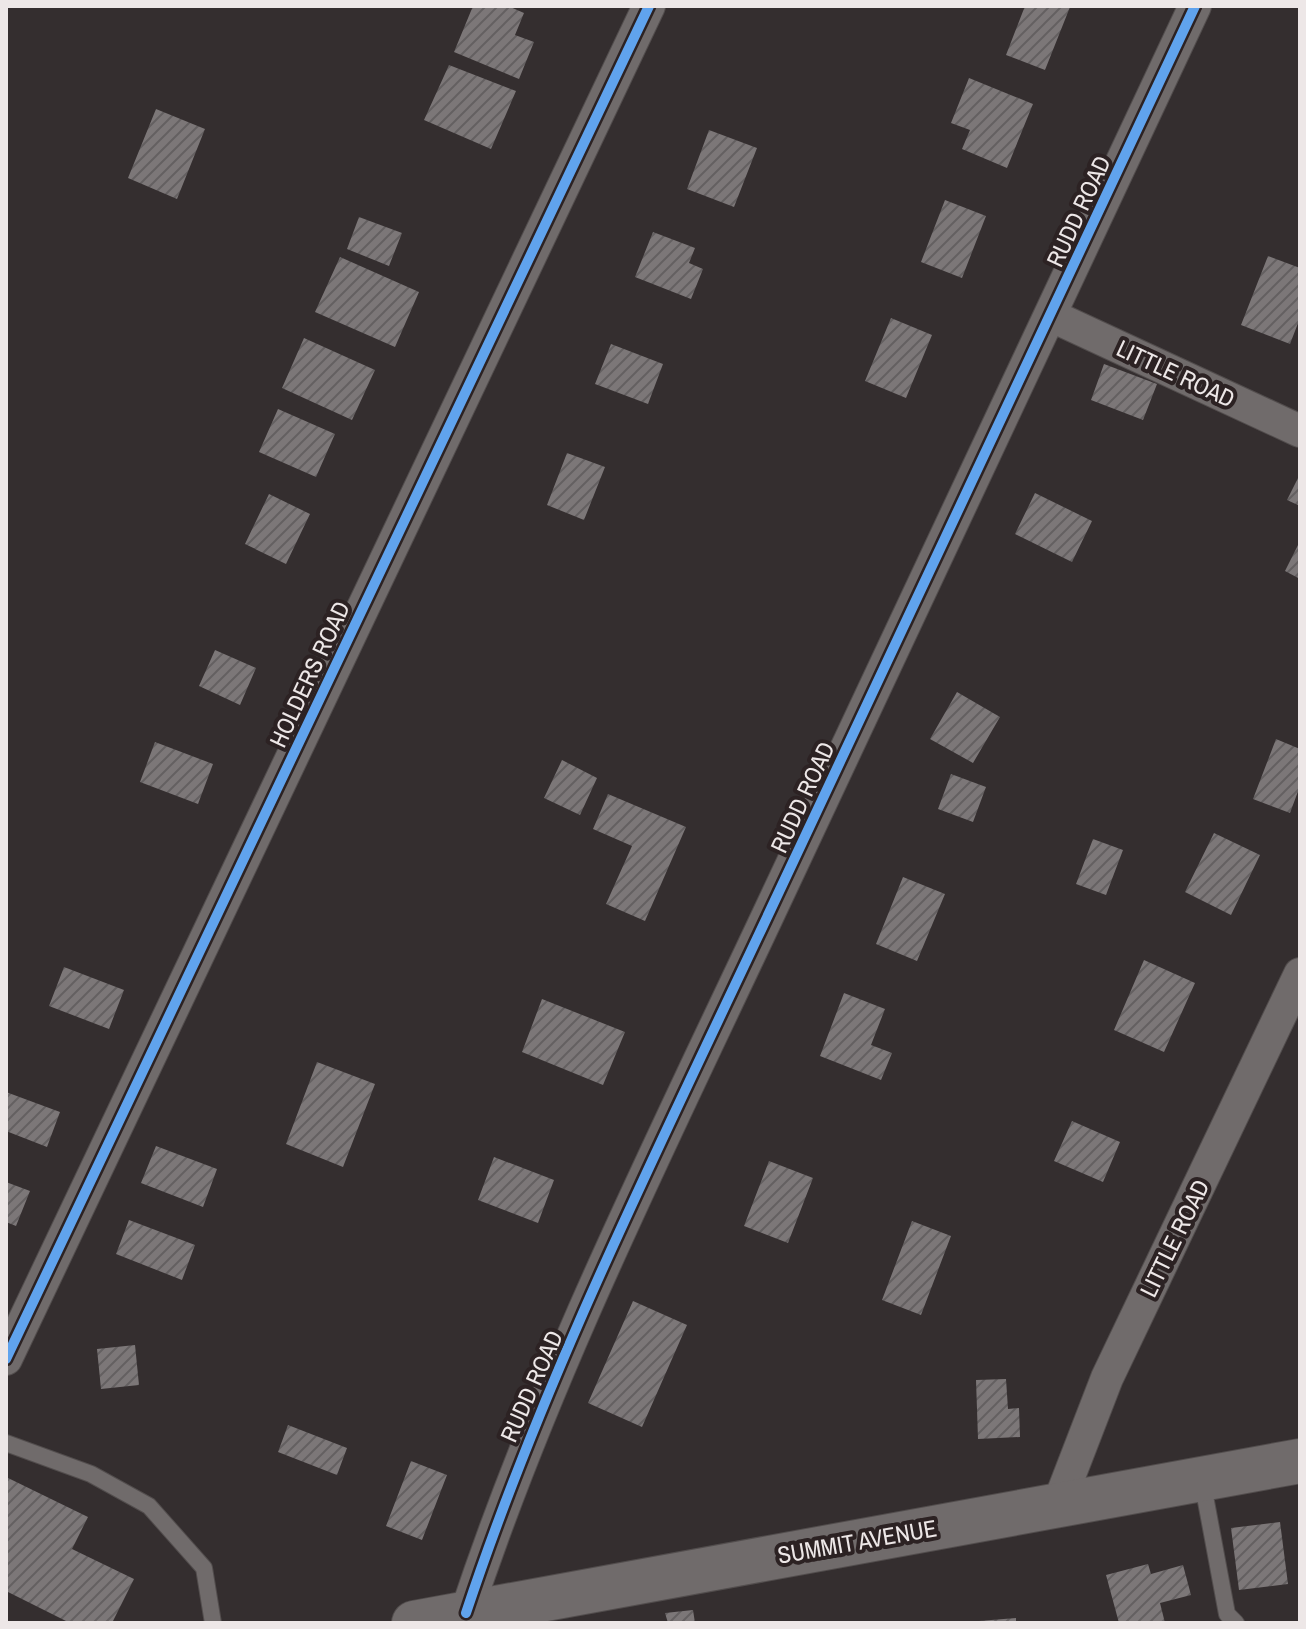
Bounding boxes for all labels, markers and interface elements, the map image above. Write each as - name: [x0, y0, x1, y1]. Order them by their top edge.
- street label: RUDD ROAD: [1038, 150, 1118, 272]
- street label: LITTLE ROAD: [1112, 332, 1240, 414]
- street label: HOLDERS ROAD: [261, 596, 357, 752]
- street label: RUDD ROAD: [762, 736, 842, 858]
- street label: LITTLE ROAD: [1132, 1174, 1216, 1302]
- street label: RUDD ROAD: [492, 1325, 570, 1447]
- street label: SUMMIT AVENUE: [775, 1511, 939, 1571]

